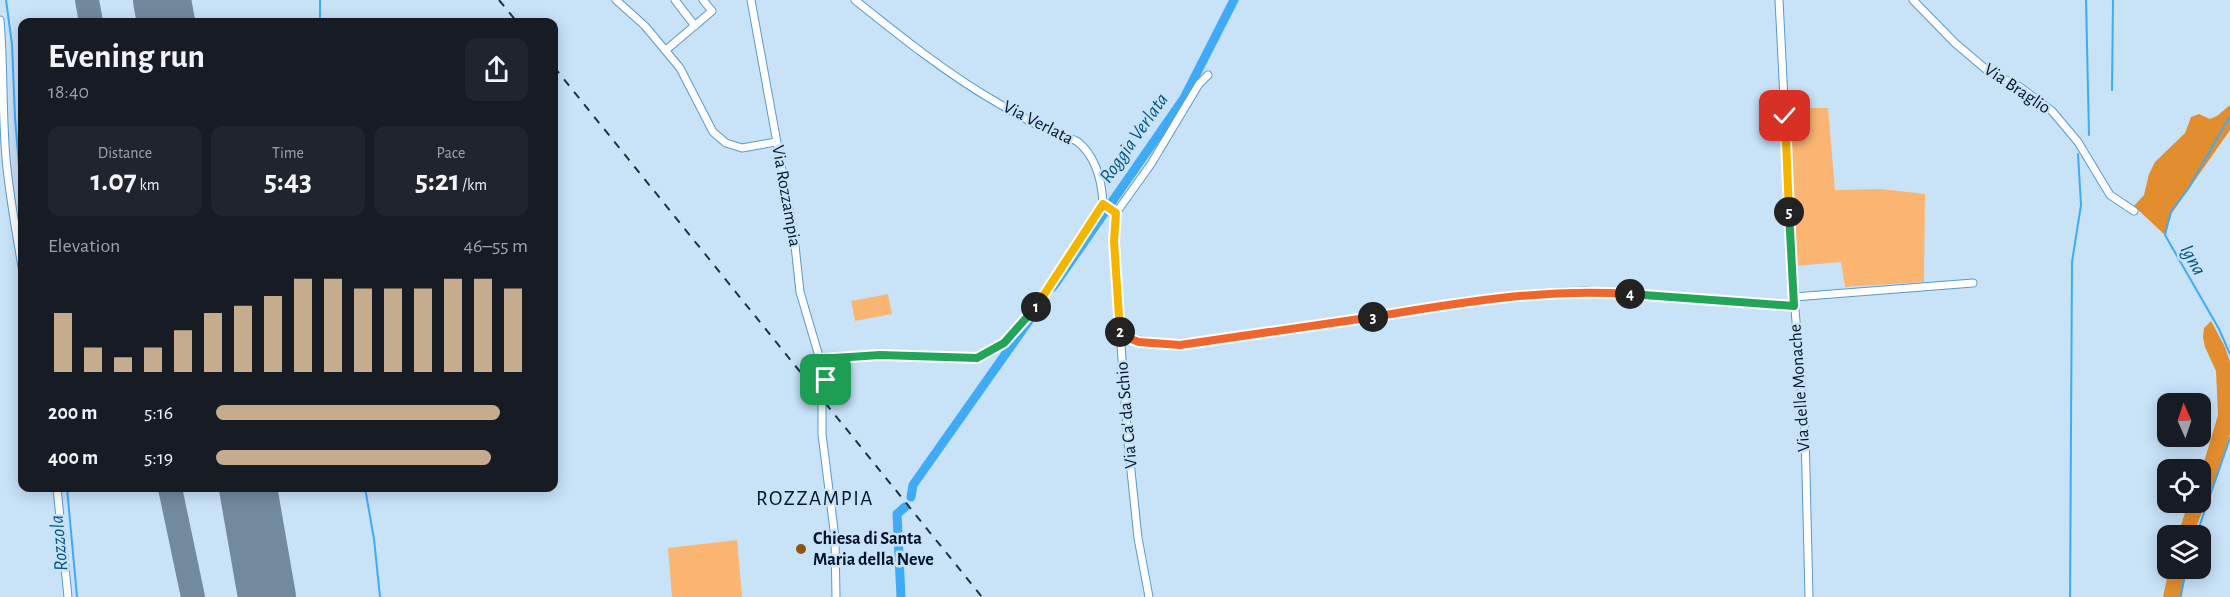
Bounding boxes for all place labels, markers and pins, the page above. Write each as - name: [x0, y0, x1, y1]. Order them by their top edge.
- pin: [1759, 90, 1810, 141]
- pin: 5: [1774, 197, 1804, 227]
- pin: 4: [1615, 279, 1645, 309]
- pin: 1: [1021, 292, 1051, 322]
- pin: 3: [1358, 302, 1388, 332]
- pin: 2: [1105, 317, 1135, 347]
- pin: [800, 354, 851, 405]
- place label: Chiesa di Santa Maria della Neve: [813, 530, 934, 569]
- marker: Chiesa di Santa Maria della Neve: [794, 542, 808, 556]

